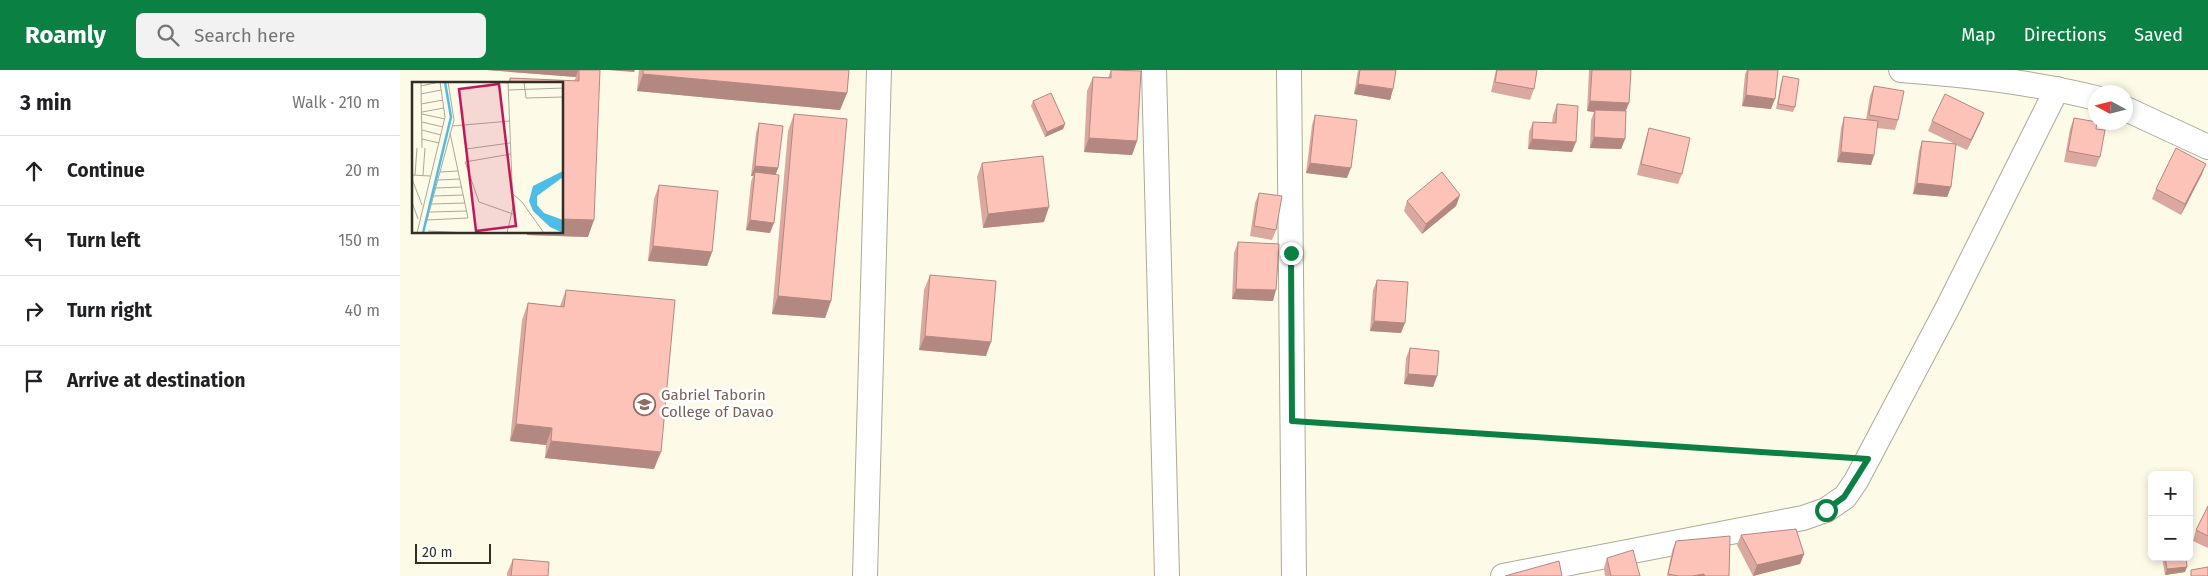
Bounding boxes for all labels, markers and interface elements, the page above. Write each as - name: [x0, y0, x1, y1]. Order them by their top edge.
- search box: [136, 13, 486, 58]
- text: Roamly: [25, 21, 106, 49]
- icon: search: [154, 21, 182, 49]
- text: Search here: [194, 24, 295, 47]
- text: Map: [1961, 24, 1996, 46]
- text: Directions: [2024, 24, 2106, 46]
- text: Saved: [2134, 24, 2183, 46]
- inset map: [412, 82, 564, 234]
- north arrow: [2088, 85, 2133, 130]
- text: 3 min: [20, 90, 72, 116]
- text: Walk · 210 m: [292, 93, 380, 112]
- icon: ahead: [20, 157, 48, 185]
- text: Continue: [67, 159, 145, 182]
- text: 20 m: [345, 161, 380, 180]
- icon: left: [20, 227, 48, 255]
- text: Turn left: [67, 229, 141, 252]
- text: 150 m: [338, 231, 380, 250]
- route end: [1280, 242, 1303, 265]
- icon: right: [20, 297, 48, 325]
- text: Turn right: [67, 299, 152, 322]
- text: 40 m: [345, 301, 380, 320]
- icon: arrive: [20, 367, 48, 395]
- text: Arrive at destination: [67, 369, 246, 392]
- place label: Gabriel Taborin College of Davao: [661, 386, 774, 421]
- school or university icon: Gabriel Taborin College of Davao: [633, 392, 657, 416]
- map controls: [2148, 471, 2193, 561]
- button: +: [2148, 471, 2193, 516]
- route start: [1815, 499, 1838, 522]
- button: −: [2148, 516, 2193, 561]
- scale bar: [415, 541, 491, 564]
- text: 20 m: [422, 544, 452, 561]

